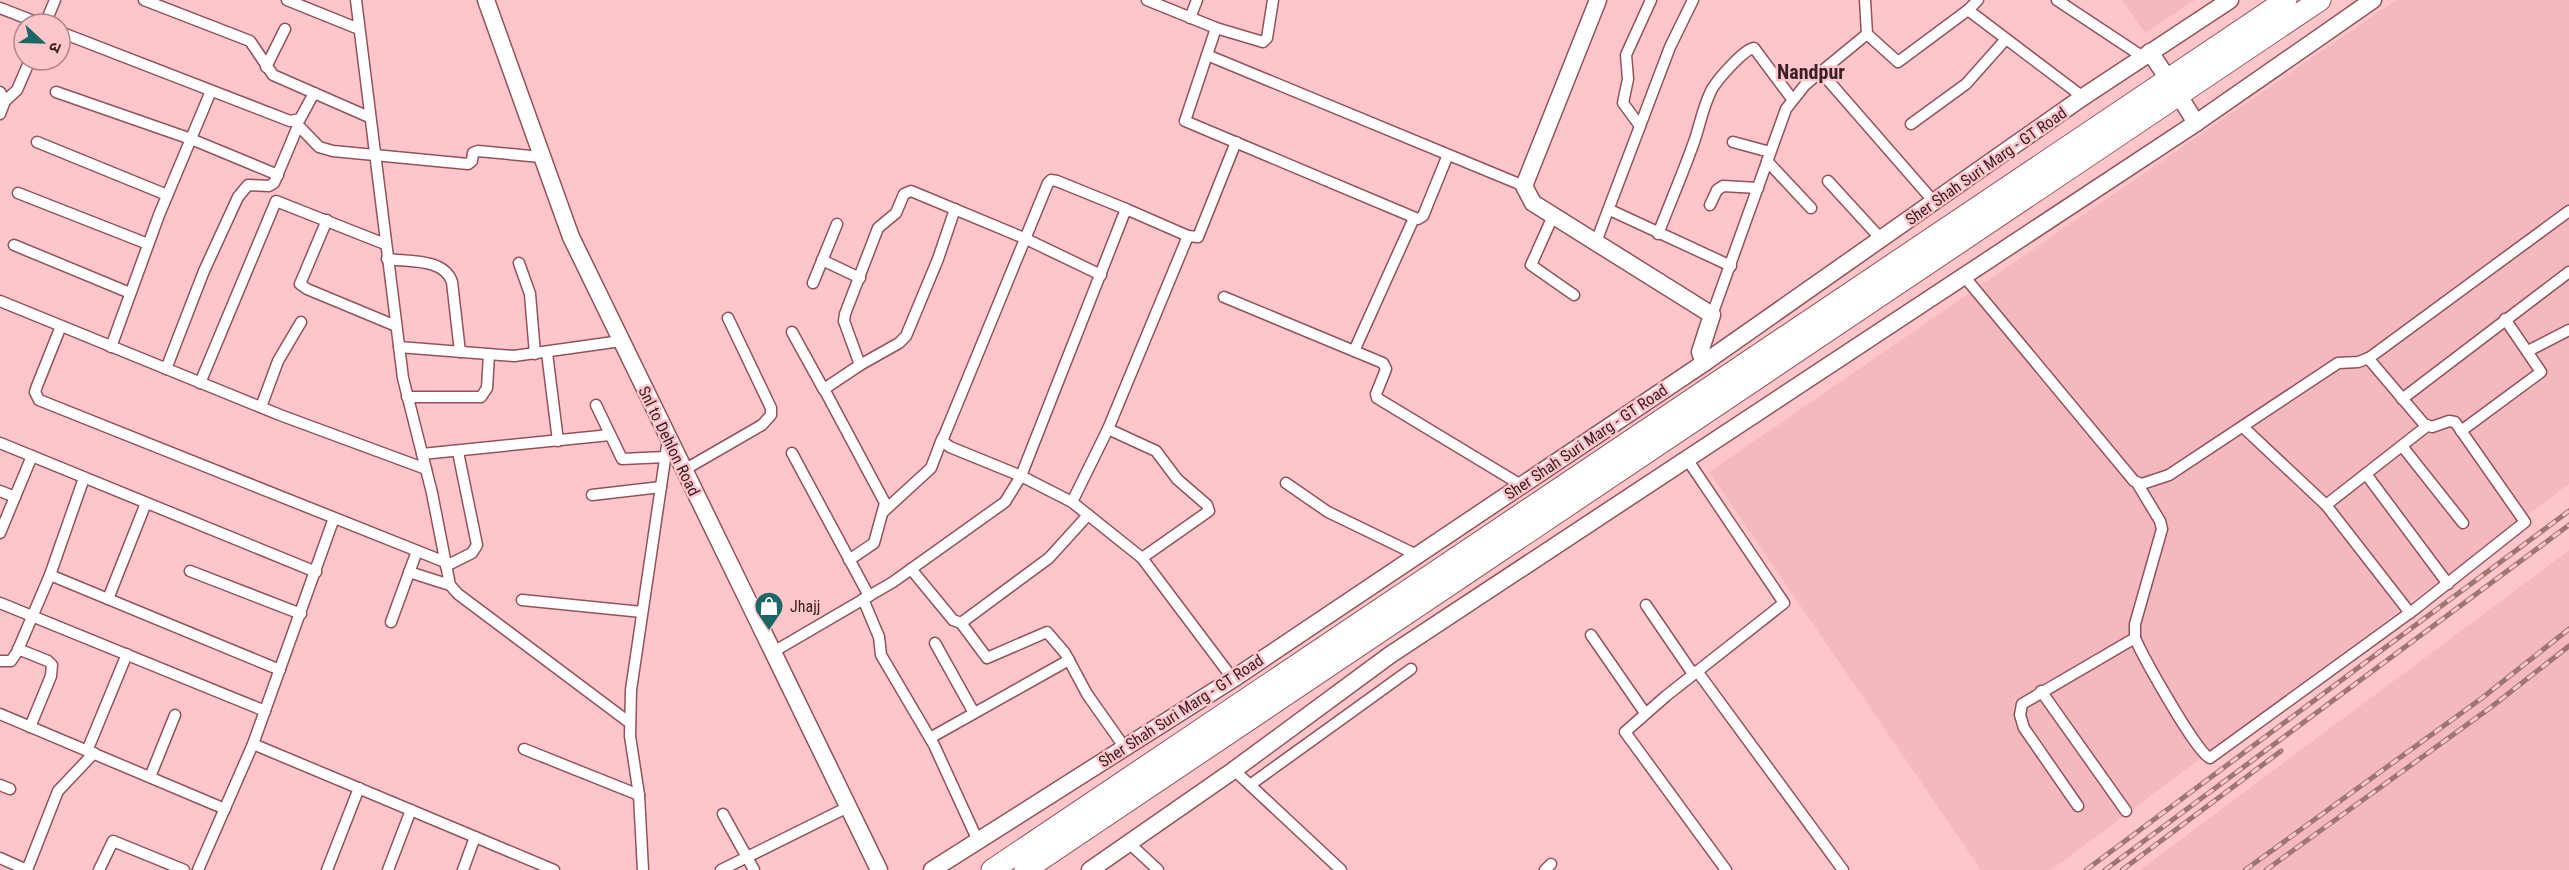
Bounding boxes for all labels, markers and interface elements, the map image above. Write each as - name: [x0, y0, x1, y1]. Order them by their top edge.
- north arrow: [12, 12, 72, 72]
- text: उ: [45, 40, 66, 56]
- district label: Nandpur: [1777, 60, 1845, 84]
- street label: Sher Shah Suri Marg - GT Road: [1902, 103, 2070, 229]
- street label: Sher Shah Suri Marg - GT Road: [1501, 380, 1671, 504]
- street label: Snl to Dehlon Road: [634, 383, 704, 499]
- shop icon: Jhajj: [753, 590, 785, 632]
- place label: Jhajj: [790, 597, 820, 616]
- street label: Sher Shah Suri Marg - GT Road: [1095, 651, 1267, 771]

